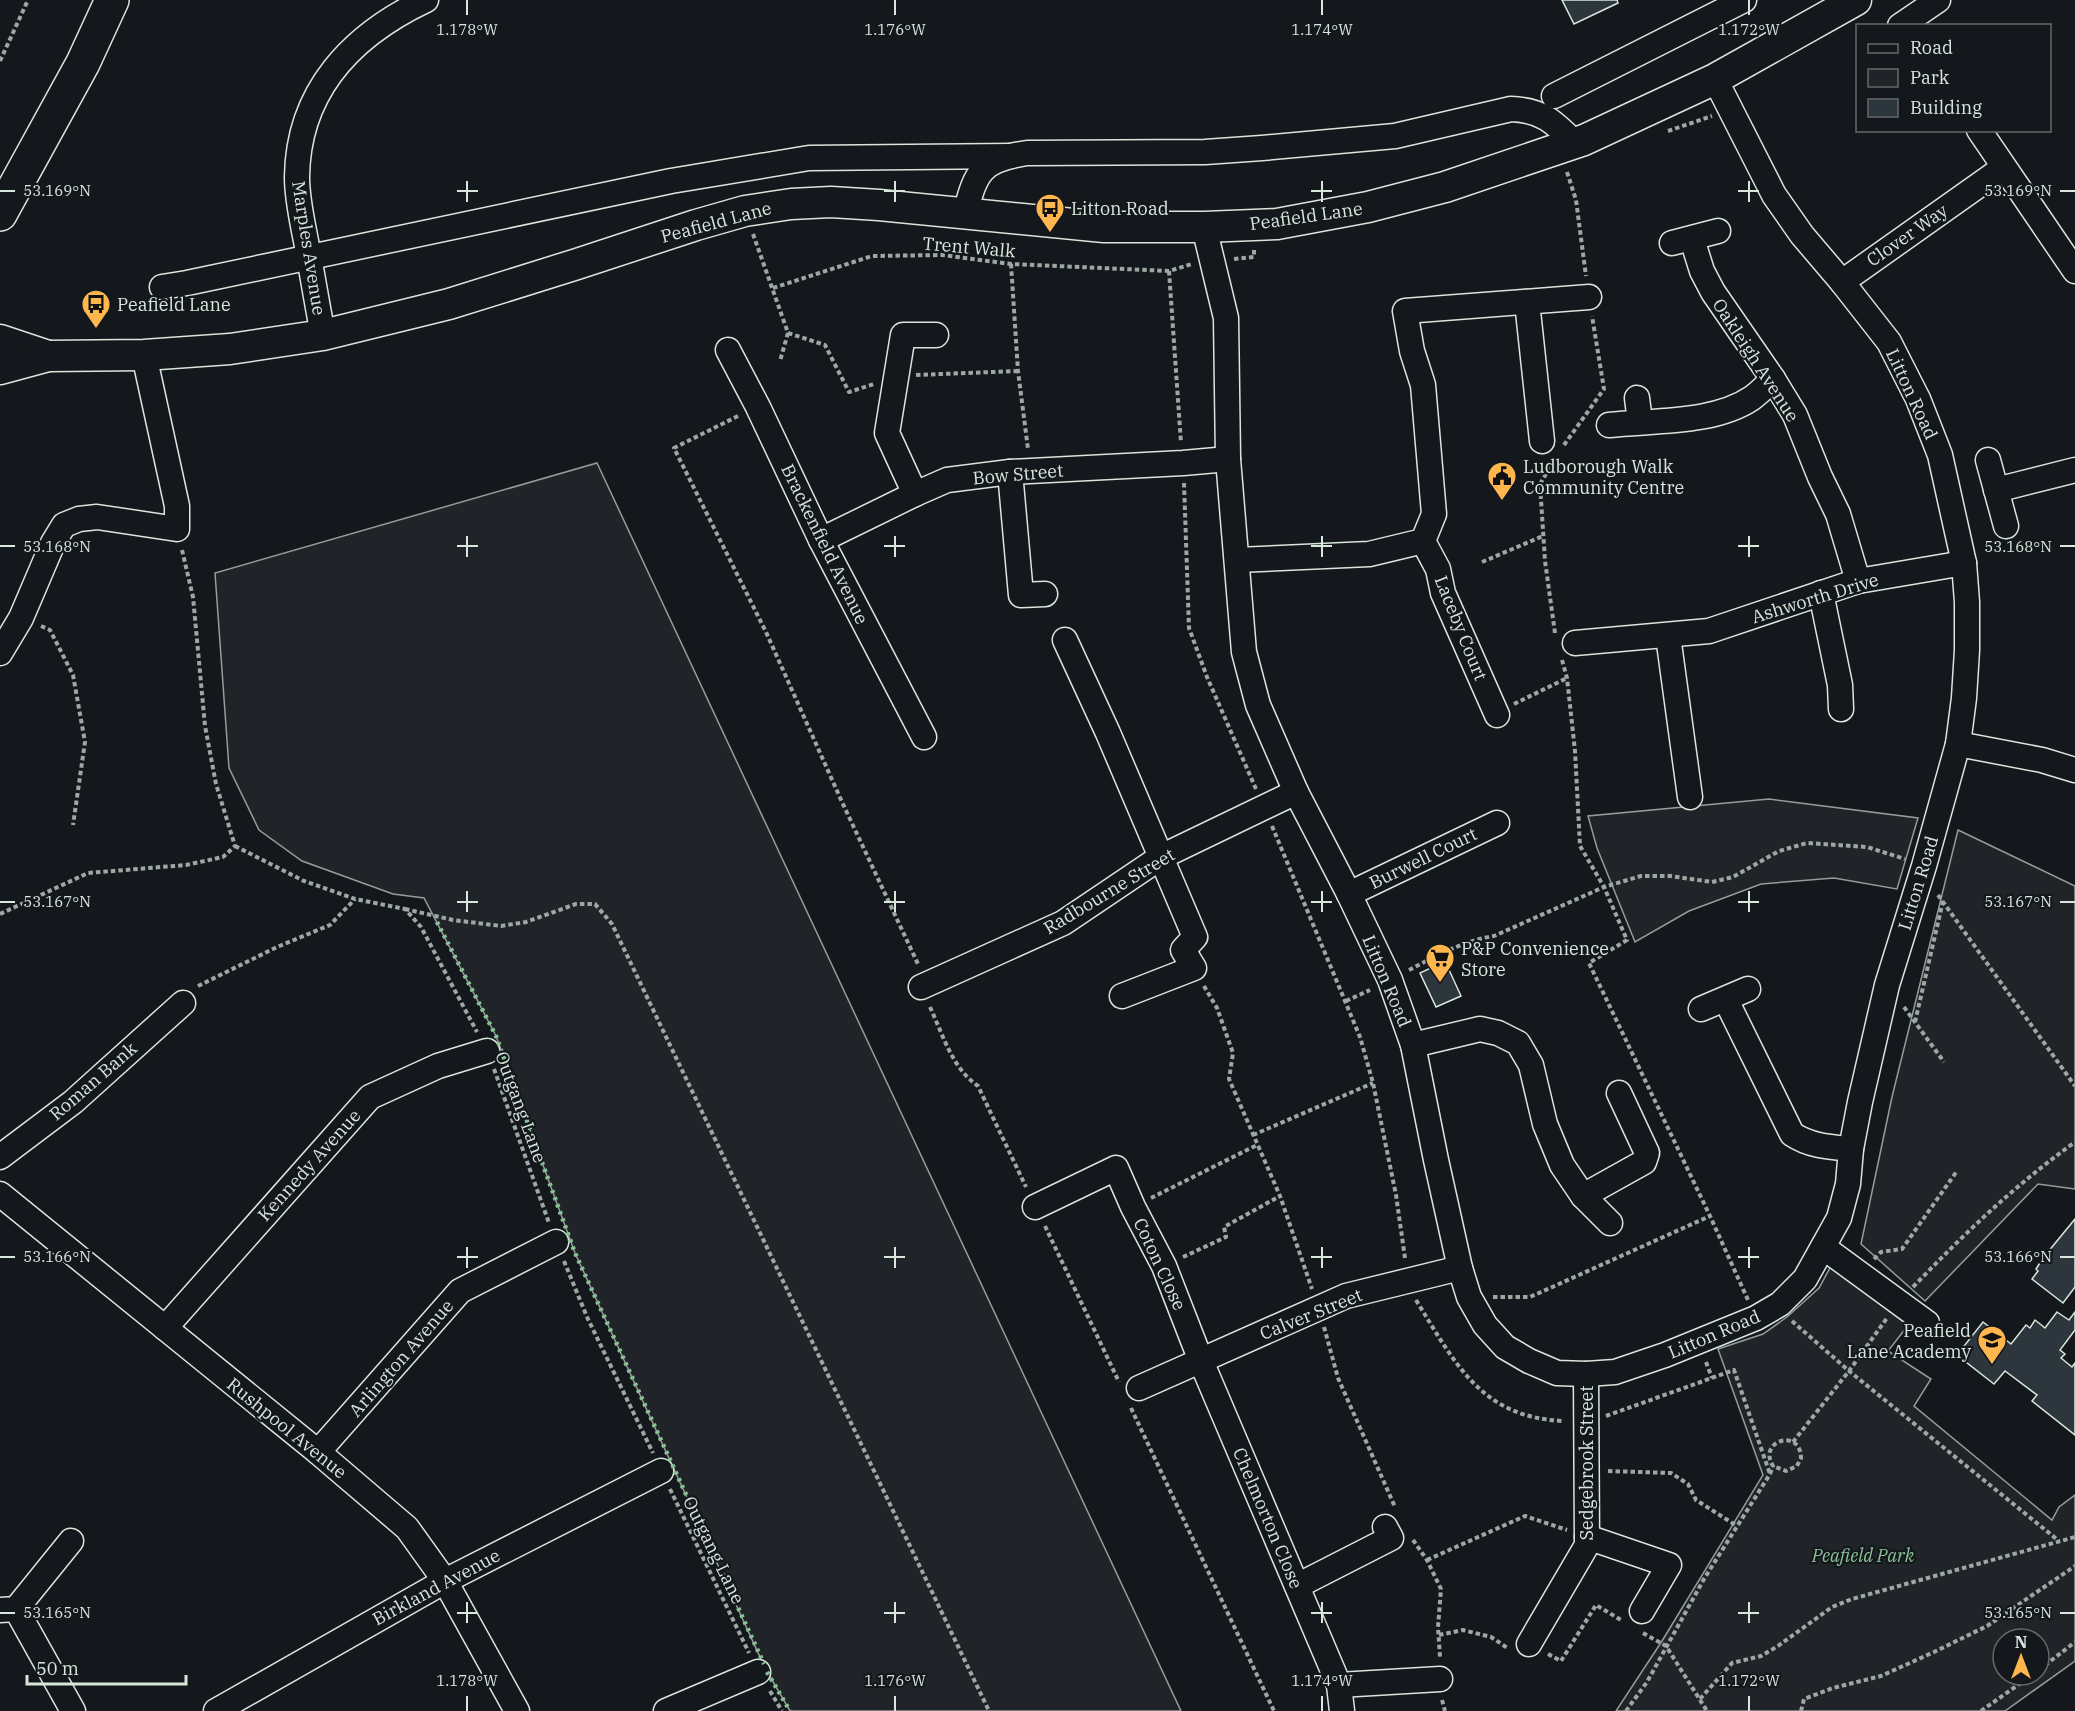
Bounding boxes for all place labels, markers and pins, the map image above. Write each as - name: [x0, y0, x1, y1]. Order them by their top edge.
- bus stop icon: Litton Road: [1034, 192, 1066, 234]
- place label: Litton Road: [1071, 197, 1169, 220]
- bus stop icon: Peafield Lane: [80, 288, 112, 330]
- place label: Peafield Lane: [117, 293, 231, 316]
- place label: Ludborough Walk Community Centre: [1523, 455, 1684, 499]
- public building icon: Ludborough Walk Community Centre: [1486, 460, 1518, 502]
- place label: P&P Convenience Store: [1461, 937, 1609, 981]
- supermarket icon: P&P Convenience Store: [1424, 942, 1456, 984]
- place label: Peafield Lane Academy: [1847, 1319, 1971, 1363]
- school or university icon: Peafield Lane Academy: [1976, 1324, 2008, 1366]

